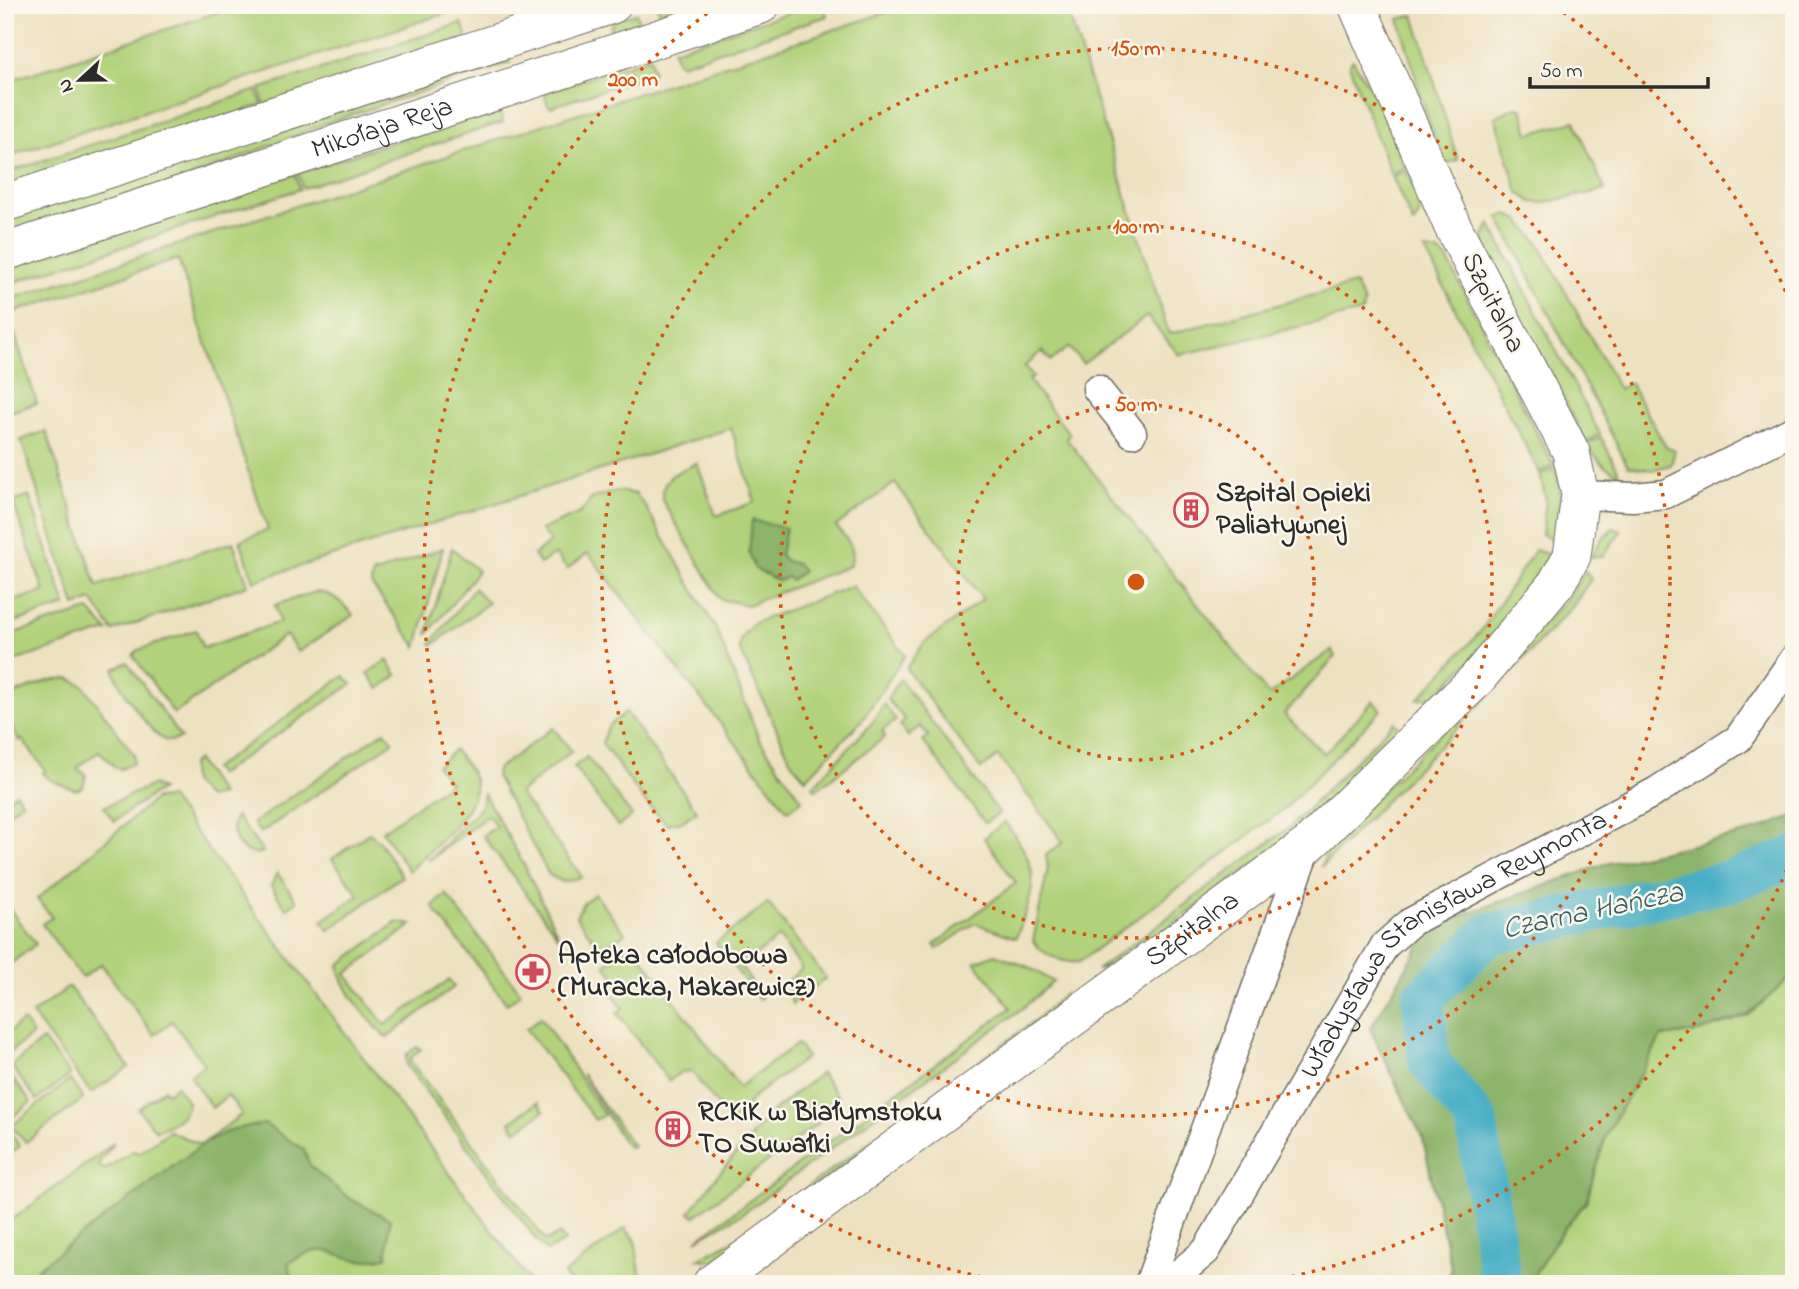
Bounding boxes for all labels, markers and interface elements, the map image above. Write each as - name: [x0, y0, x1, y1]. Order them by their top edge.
- text: 150 m: [1111, 35, 1161, 65]
- north arrow: [46, 46, 116, 116]
- scale bar: [1530, 46, 1708, 90]
- text: 50 m: [1540, 57, 1583, 87]
- text: 200 m: [607, 66, 658, 96]
- text: N: [52, 74, 81, 96]
- street label: Mikołaja Reja: [307, 87, 458, 171]
- text: 100 m: [1113, 213, 1159, 243]
- street label: Szpitalna: [1449, 246, 1535, 360]
- text: 50 m: [1115, 391, 1157, 421]
- place label: Szpital Opieki Paliatywnej: [1216, 474, 1371, 547]
- building icon: Szpital Opieki Paliatywnej: [1172, 491, 1210, 529]
- centre of rings: [1124, 570, 1148, 594]
- street label: Władysława Stanisława Reymonta: [1291, 800, 1615, 1087]
- water label: Czarna Hańcza: [1499, 871, 1688, 953]
- street label: Szpitalna: [1137, 881, 1248, 978]
- place label: Apteka całodobowa (Muracka, Makarewicz): [558, 936, 816, 1009]
- pharmacy icon: Apteka całodobowa (Muracka, Makarewicz): [514, 953, 552, 991]
- place label: RCKiK w Białymstoku TO Suwałki: [698, 1093, 942, 1166]
- building icon: RCKiK w Białymstoku TO Suwałki: [654, 1110, 692, 1148]

